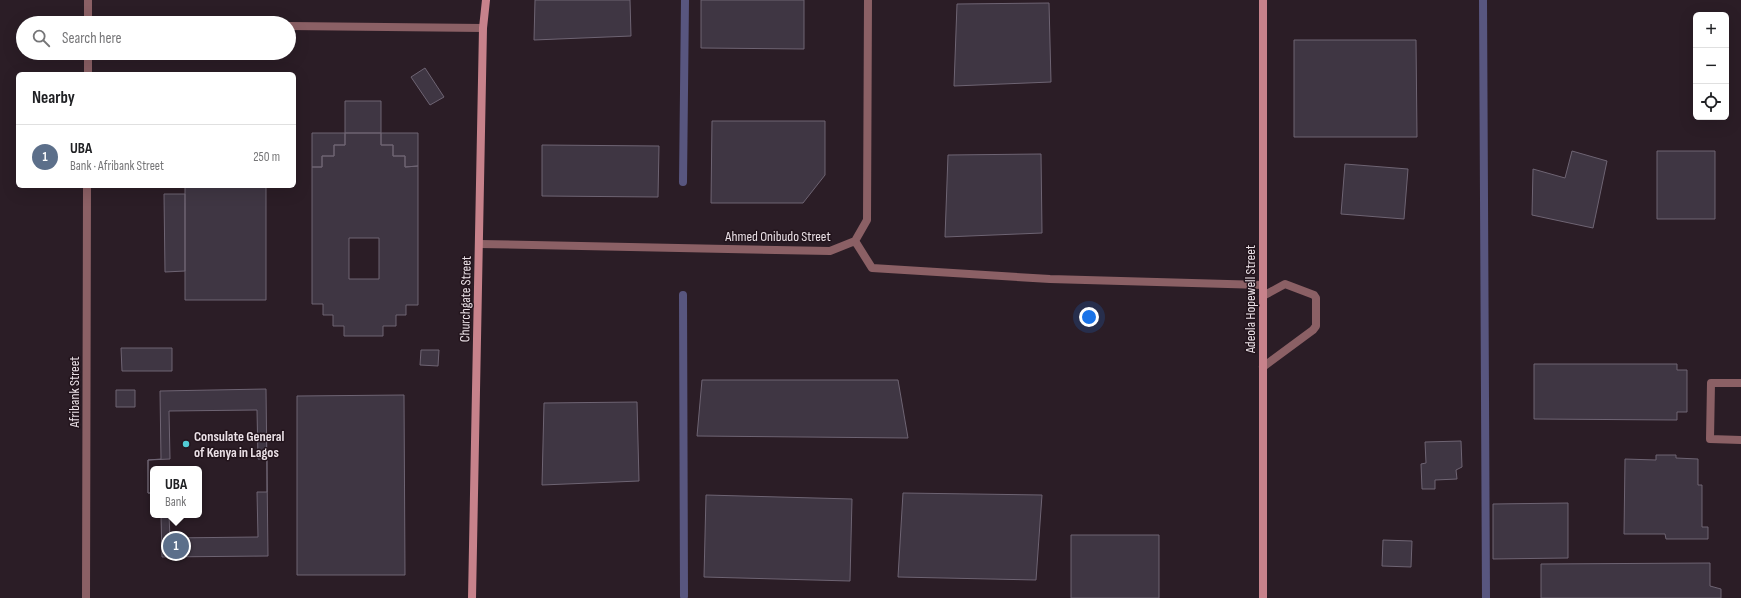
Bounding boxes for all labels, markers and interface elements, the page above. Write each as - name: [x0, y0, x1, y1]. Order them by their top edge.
- map controls: [1693, 12, 1729, 120]
- button: +: [1693, 12, 1729, 48]
- search box: [16, 16, 296, 60]
- icon: search: [30, 27, 52, 49]
- text: Search here: [62, 29, 122, 48]
- button: −: [1693, 48, 1729, 84]
- button: locate: [1693, 84, 1729, 120]
- text: Nearby: [32, 88, 75, 108]
- text: UBA: [70, 139, 92, 158]
- text: 1: [42, 149, 48, 165]
- text: 250 m: [253, 149, 280, 165]
- text: Bank · Afribank Street: [70, 158, 164, 174]
- street label: Ahmed Onibudo Street: [724, 228, 831, 245]
- street label: Adeola Hopewell Street: [1242, 245, 1259, 354]
- street label: Churchgate Street: [456, 256, 475, 342]
- your location: [1079, 307, 1099, 327]
- street label: Afribank Street: [66, 357, 83, 429]
- place label: Consulate General of Kenya in Lagos: [194, 428, 285, 461]
- marker: Consulate General of Kenya in Lagos: [181, 439, 191, 449]
- popup: [150, 466, 202, 518]
- text: UBA: [165, 475, 187, 494]
- text: Bank: [165, 494, 186, 510]
- pin: 1: [163, 531, 189, 561]

